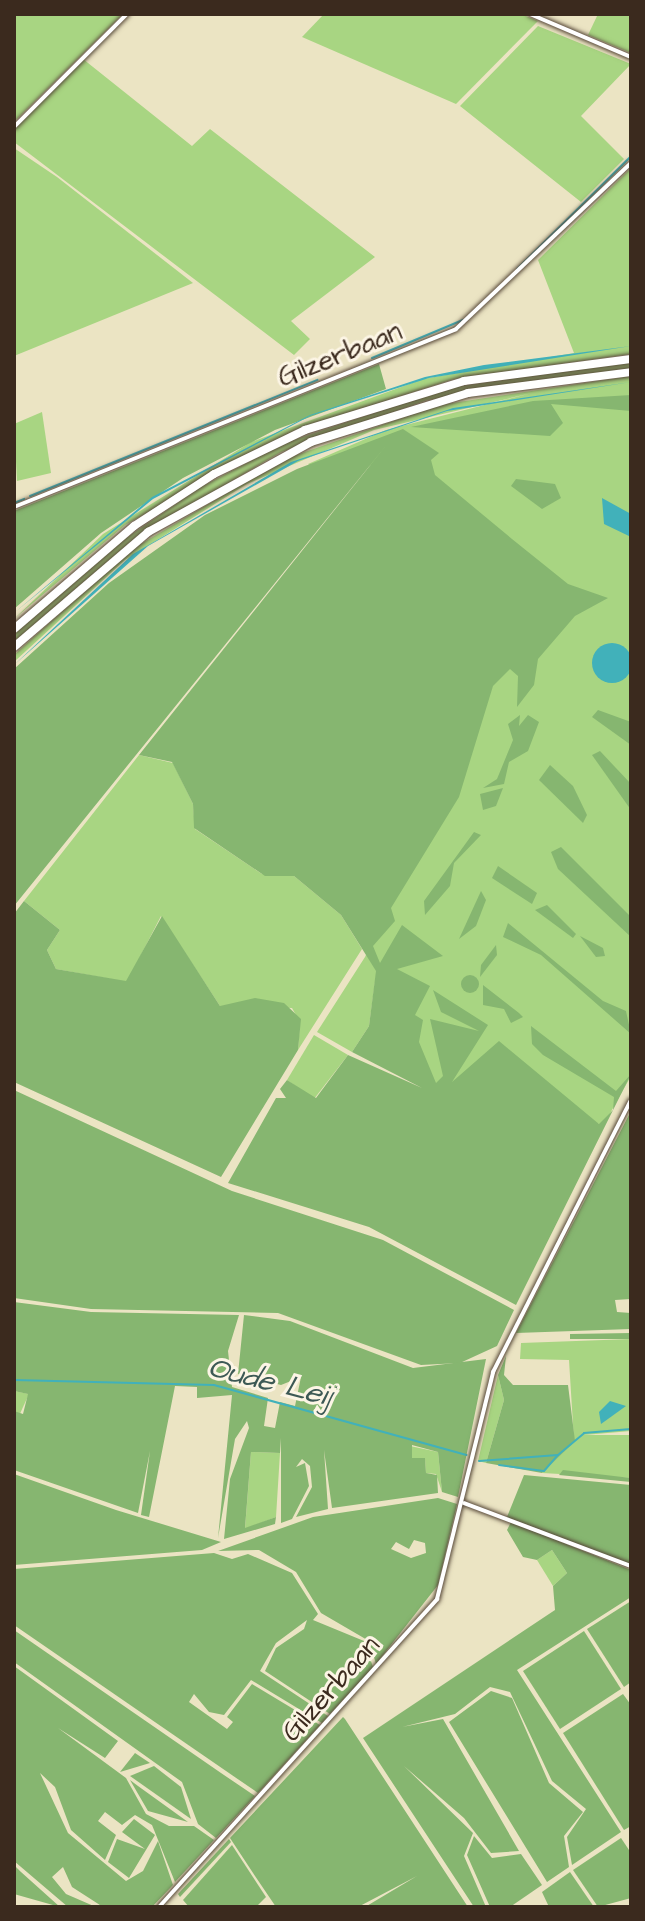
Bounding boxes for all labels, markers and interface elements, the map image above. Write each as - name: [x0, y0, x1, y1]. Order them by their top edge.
- street label: Gilzerbaan: [273, 315, 407, 395]
- water label: Oude Leij: [205, 1349, 335, 1415]
- street label: Gilzerbaan: [275, 1629, 387, 1749]

